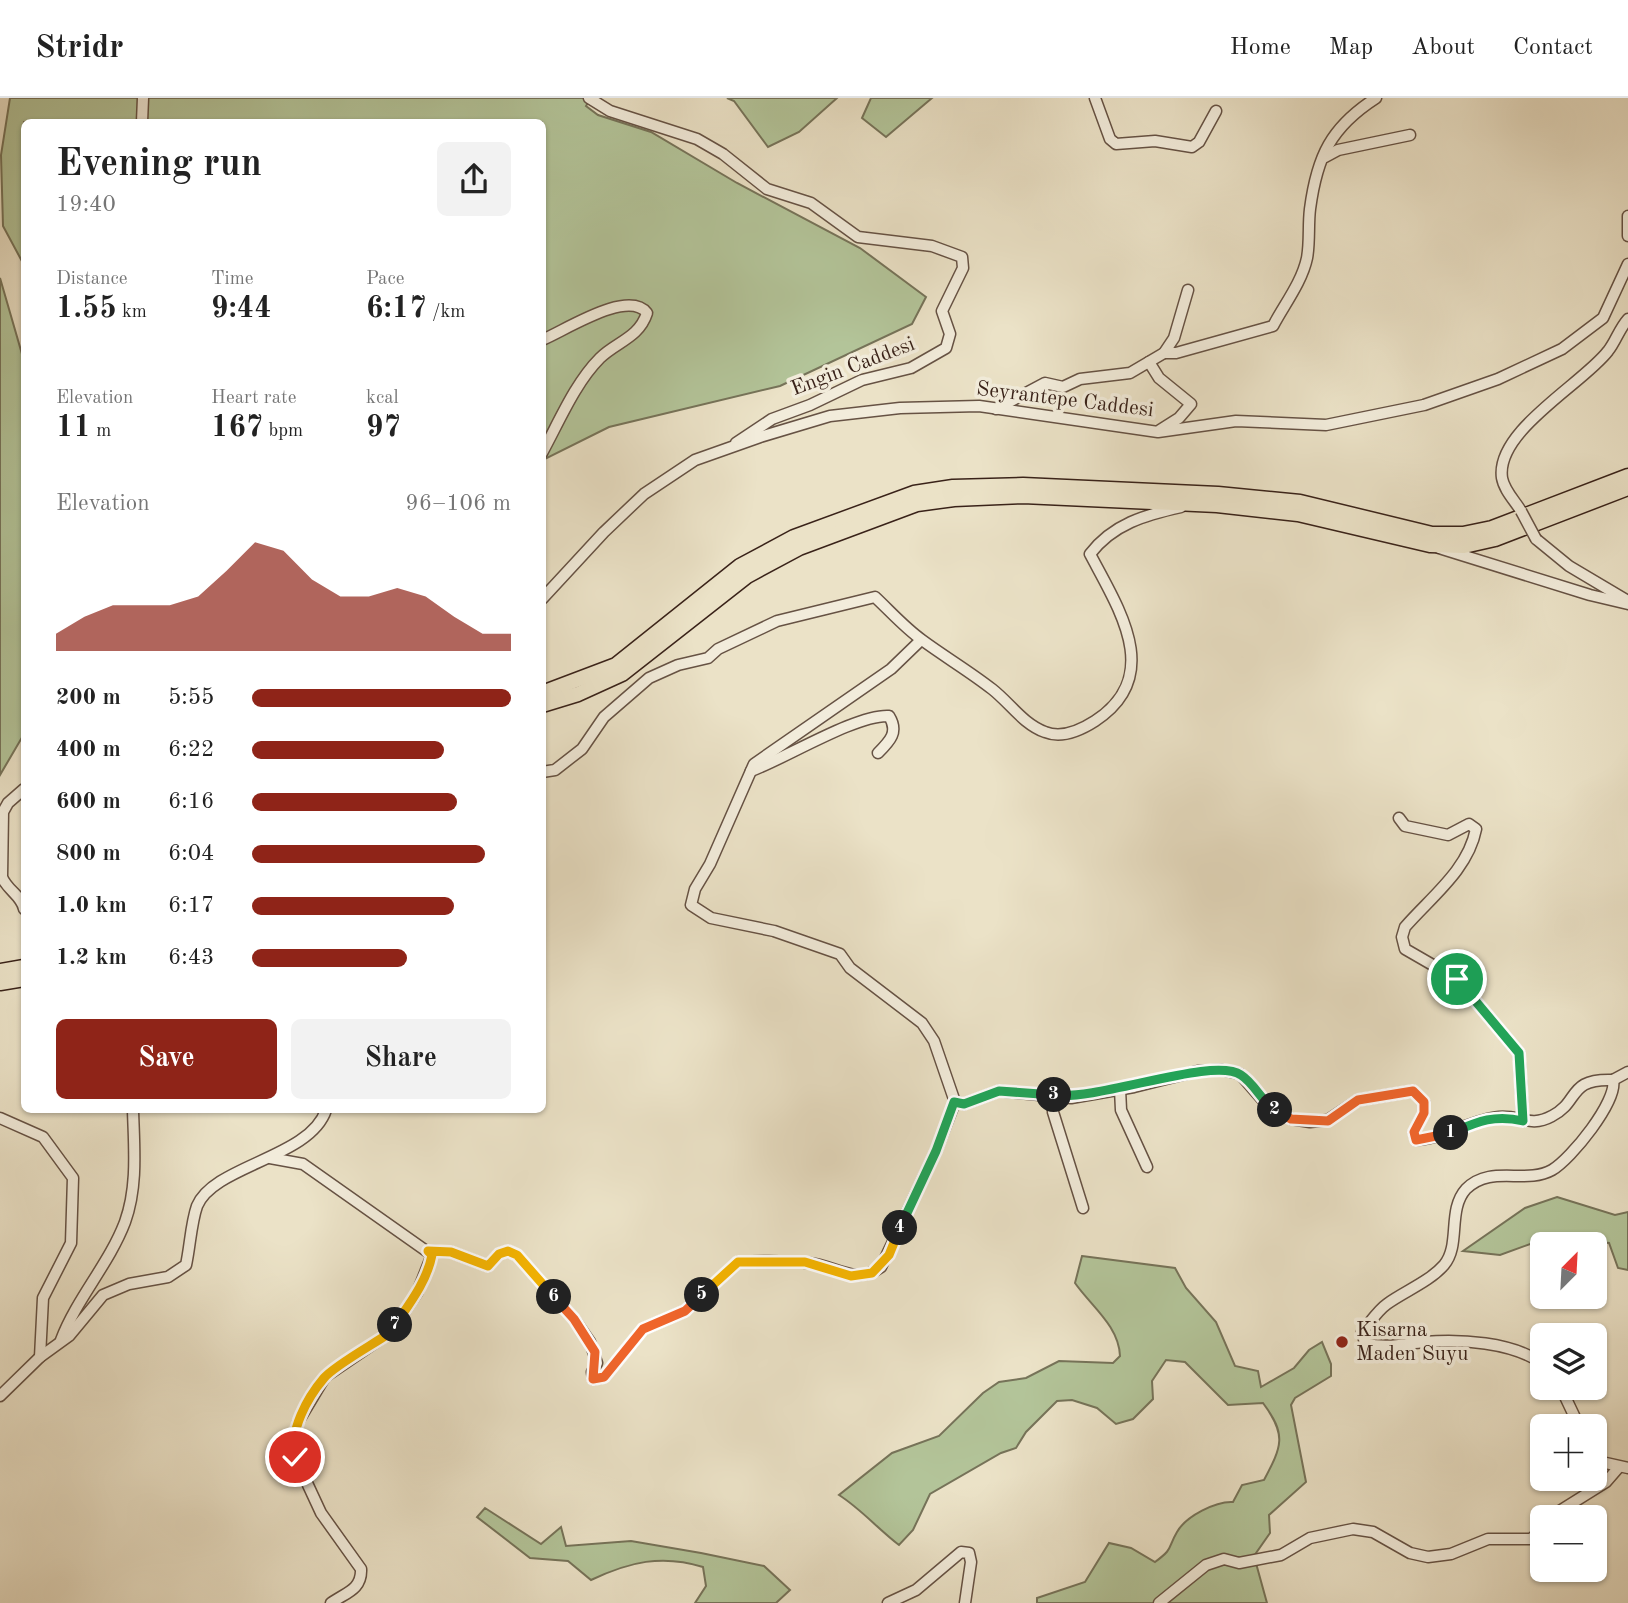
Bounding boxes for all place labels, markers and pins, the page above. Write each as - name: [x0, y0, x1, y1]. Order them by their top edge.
- pin: [1427, 949, 1487, 1009]
- pin: 3: [1036, 1077, 1072, 1112]
- pin: 2: [1258, 1093, 1292, 1128]
- pin: 1: [1434, 1116, 1468, 1150]
- pin: 4: [883, 1210, 918, 1246]
- pin: 5: [684, 1278, 720, 1312]
- pin: 6: [536, 1280, 572, 1314]
- pin: 7: [378, 1308, 412, 1342]
- place label: Kisarna Maden Suyu: [1356, 1320, 1468, 1365]
- marker: Kisarna Maden Suyu: [1334, 1334, 1350, 1350]
- pin: [265, 1427, 325, 1487]

